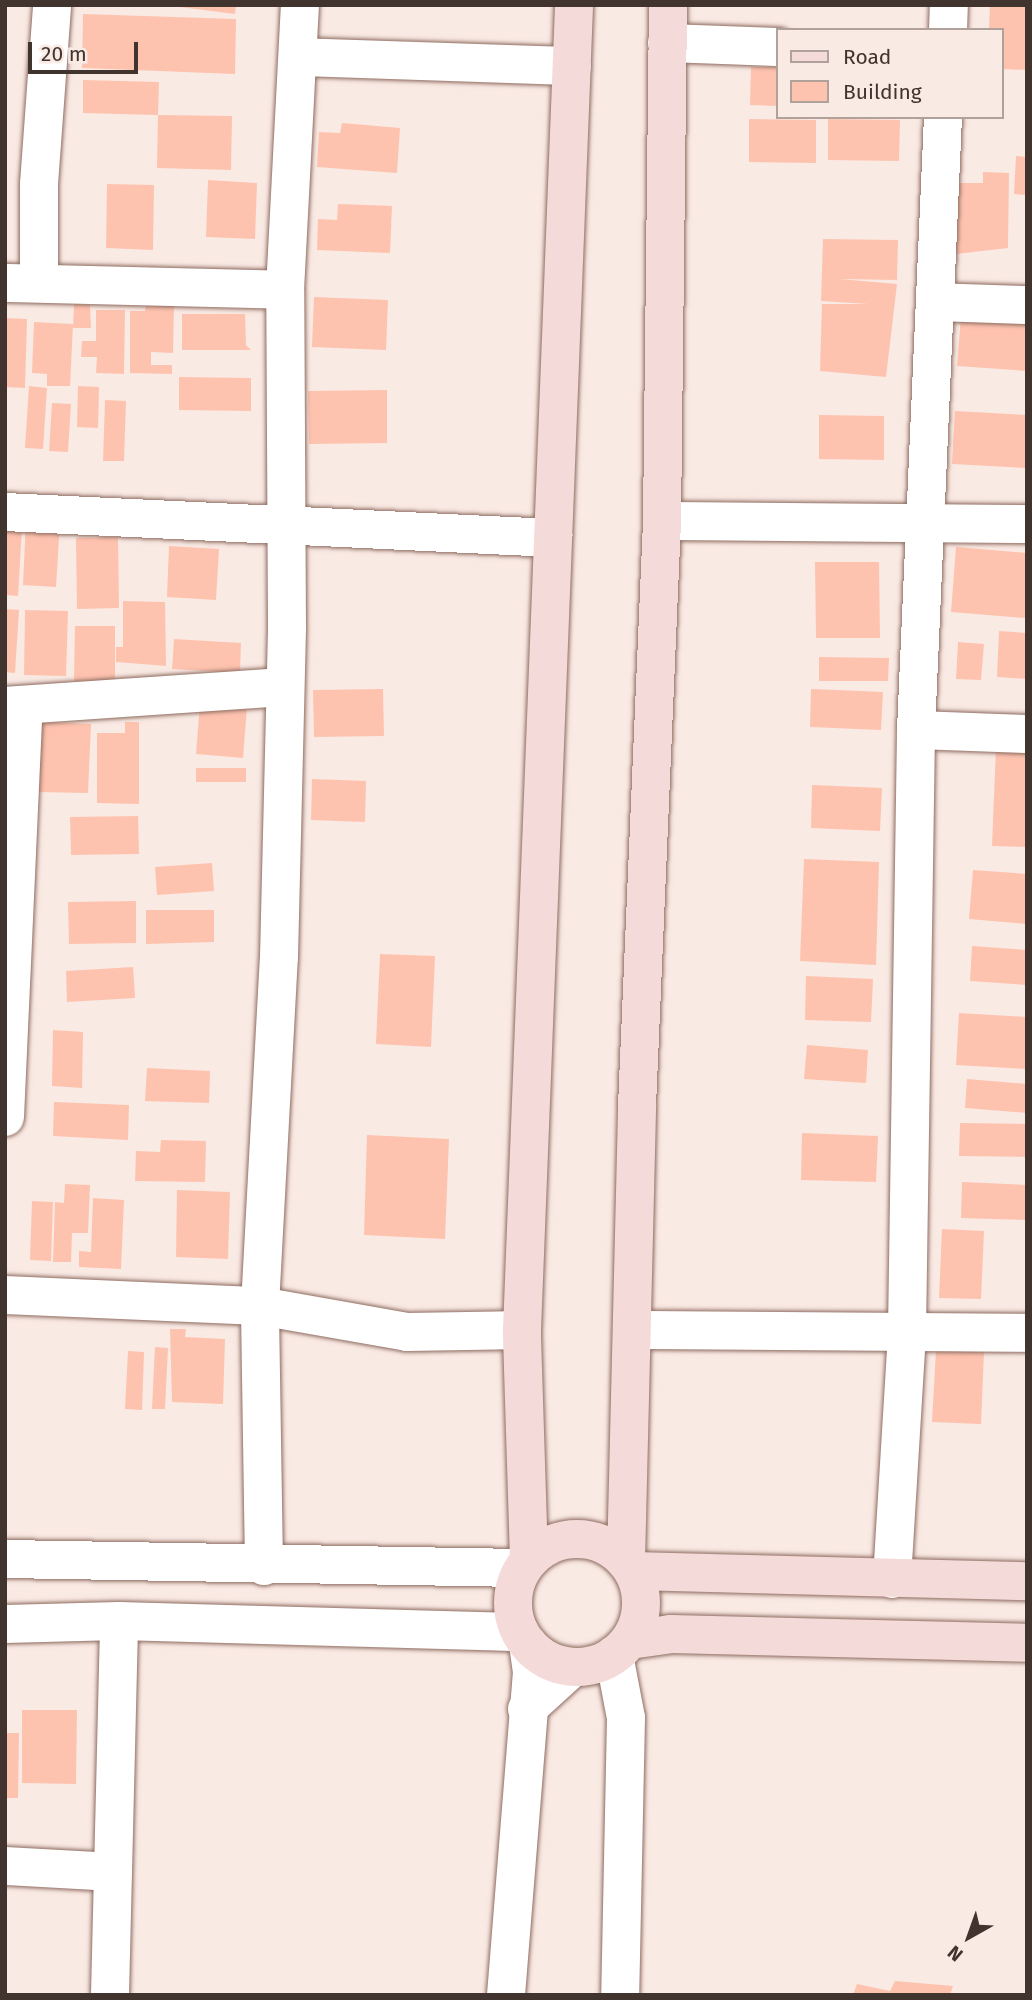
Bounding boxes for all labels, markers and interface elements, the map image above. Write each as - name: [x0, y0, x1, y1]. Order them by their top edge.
- scale bar: [32, 28, 142, 72]
- legend: [776, 28, 1004, 119]
- text: 20 m: [41, 41, 87, 67]
- text: Road: [843, 44, 891, 70]
- text: Building: [843, 79, 922, 105]
- north arrow: [934, 1902, 1004, 1972]
- text: N: [943, 1941, 967, 1966]

